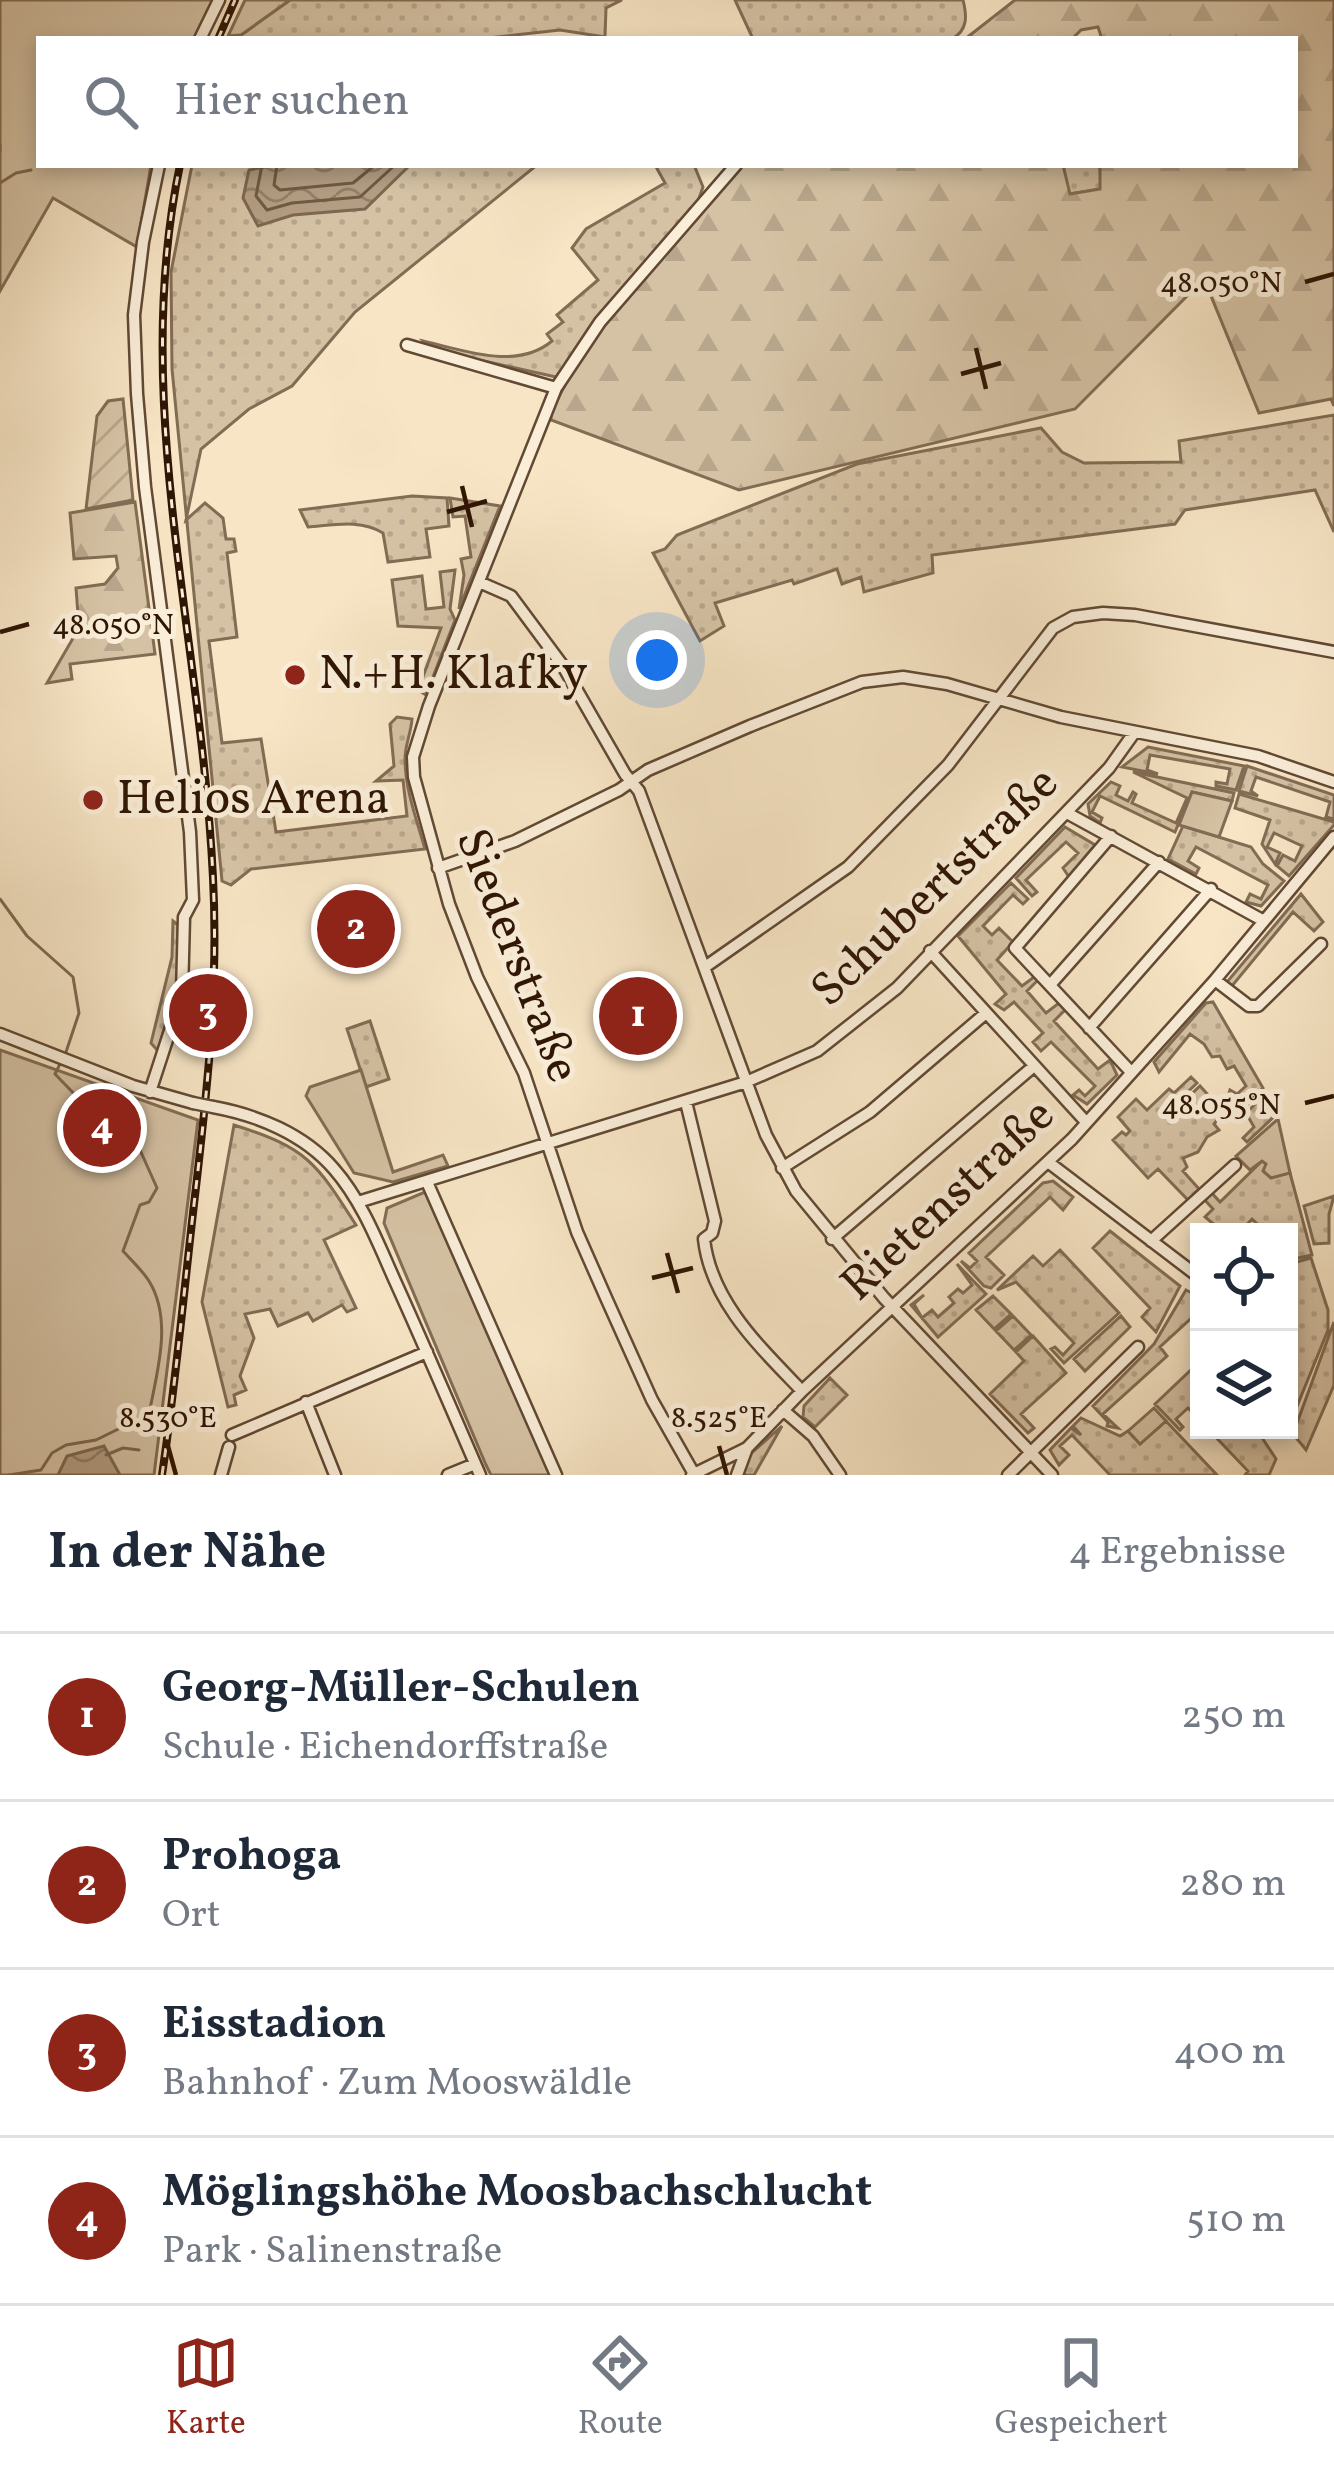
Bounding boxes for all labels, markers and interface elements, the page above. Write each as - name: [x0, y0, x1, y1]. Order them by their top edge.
- search box: [36, 36, 1298, 168]
- icon: search: [78, 69, 144, 135]
- text: Hier suchen: [174, 71, 409, 134]
- text: 48.050°N: [1160, 263, 1282, 305]
- text: 48.050°N: [52, 605, 174, 647]
- your location: [627, 630, 687, 690]
- place label: N.+H. Klafky: [319, 642, 588, 709]
- marker: N.+H. Klafky: [282, 662, 308, 688]
- street label: Schubertstraße: [797, 752, 1075, 1024]
- place label: Helios Arena: [117, 767, 390, 834]
- marker: Helios Arena: [80, 787, 106, 813]
- street label: Siederstraße: [437, 820, 595, 1092]
- pin: 2: [317, 884, 395, 974]
- pin: 3: [169, 968, 247, 1058]
- pin: 1: [599, 971, 677, 1061]
- pin: 4: [63, 1083, 141, 1173]
- street label: Rietenstraße: [827, 1084, 1071, 1318]
- text: 48.055°N: [1161, 1085, 1281, 1127]
- map controls: [1190, 1223, 1298, 1439]
- button: locate: [1190, 1223, 1298, 1331]
- button: layers: [1190, 1331, 1298, 1439]
- text: 8.530°E: [119, 1398, 217, 1440]
- text: 8.525°E: [671, 1398, 767, 1440]
- text: In der Nähe: [48, 1518, 326, 1589]
- text: 4 Ergebnisse: [1068, 1526, 1286, 1580]
- text: Georg-Müller-Schulen: [162, 1658, 640, 1721]
- text: 1: [79, 1690, 95, 1744]
- text: 250 m: [1181, 1690, 1286, 1744]
- text: Schule · Eichendorffstraße: [162, 1721, 608, 1775]
- text: Prohoga: [162, 1826, 341, 1889]
- text: 2: [77, 1858, 97, 1912]
- text: 280 m: [1179, 1858, 1286, 1912]
- text: Ort: [162, 1889, 221, 1943]
- text: Eisstadion: [162, 1994, 386, 2057]
- text: 3: [77, 2026, 97, 2080]
- text: 400 m: [1174, 2026, 1286, 2080]
- text: Bahnhof · Zum Mooswäldle: [162, 2057, 632, 2111]
- text: Möglingshöhe Moosbachschlucht: [162, 2162, 872, 2225]
- text: 4: [75, 2194, 99, 2248]
- text: 510 m: [1186, 2194, 1286, 2248]
- text: Park · Salinenstraße: [162, 2225, 502, 2279]
- tab: Karte: [166, 2330, 246, 2448]
- tab: Route: [578, 2330, 663, 2448]
- tab: Gespeichert: [995, 2330, 1168, 2448]

